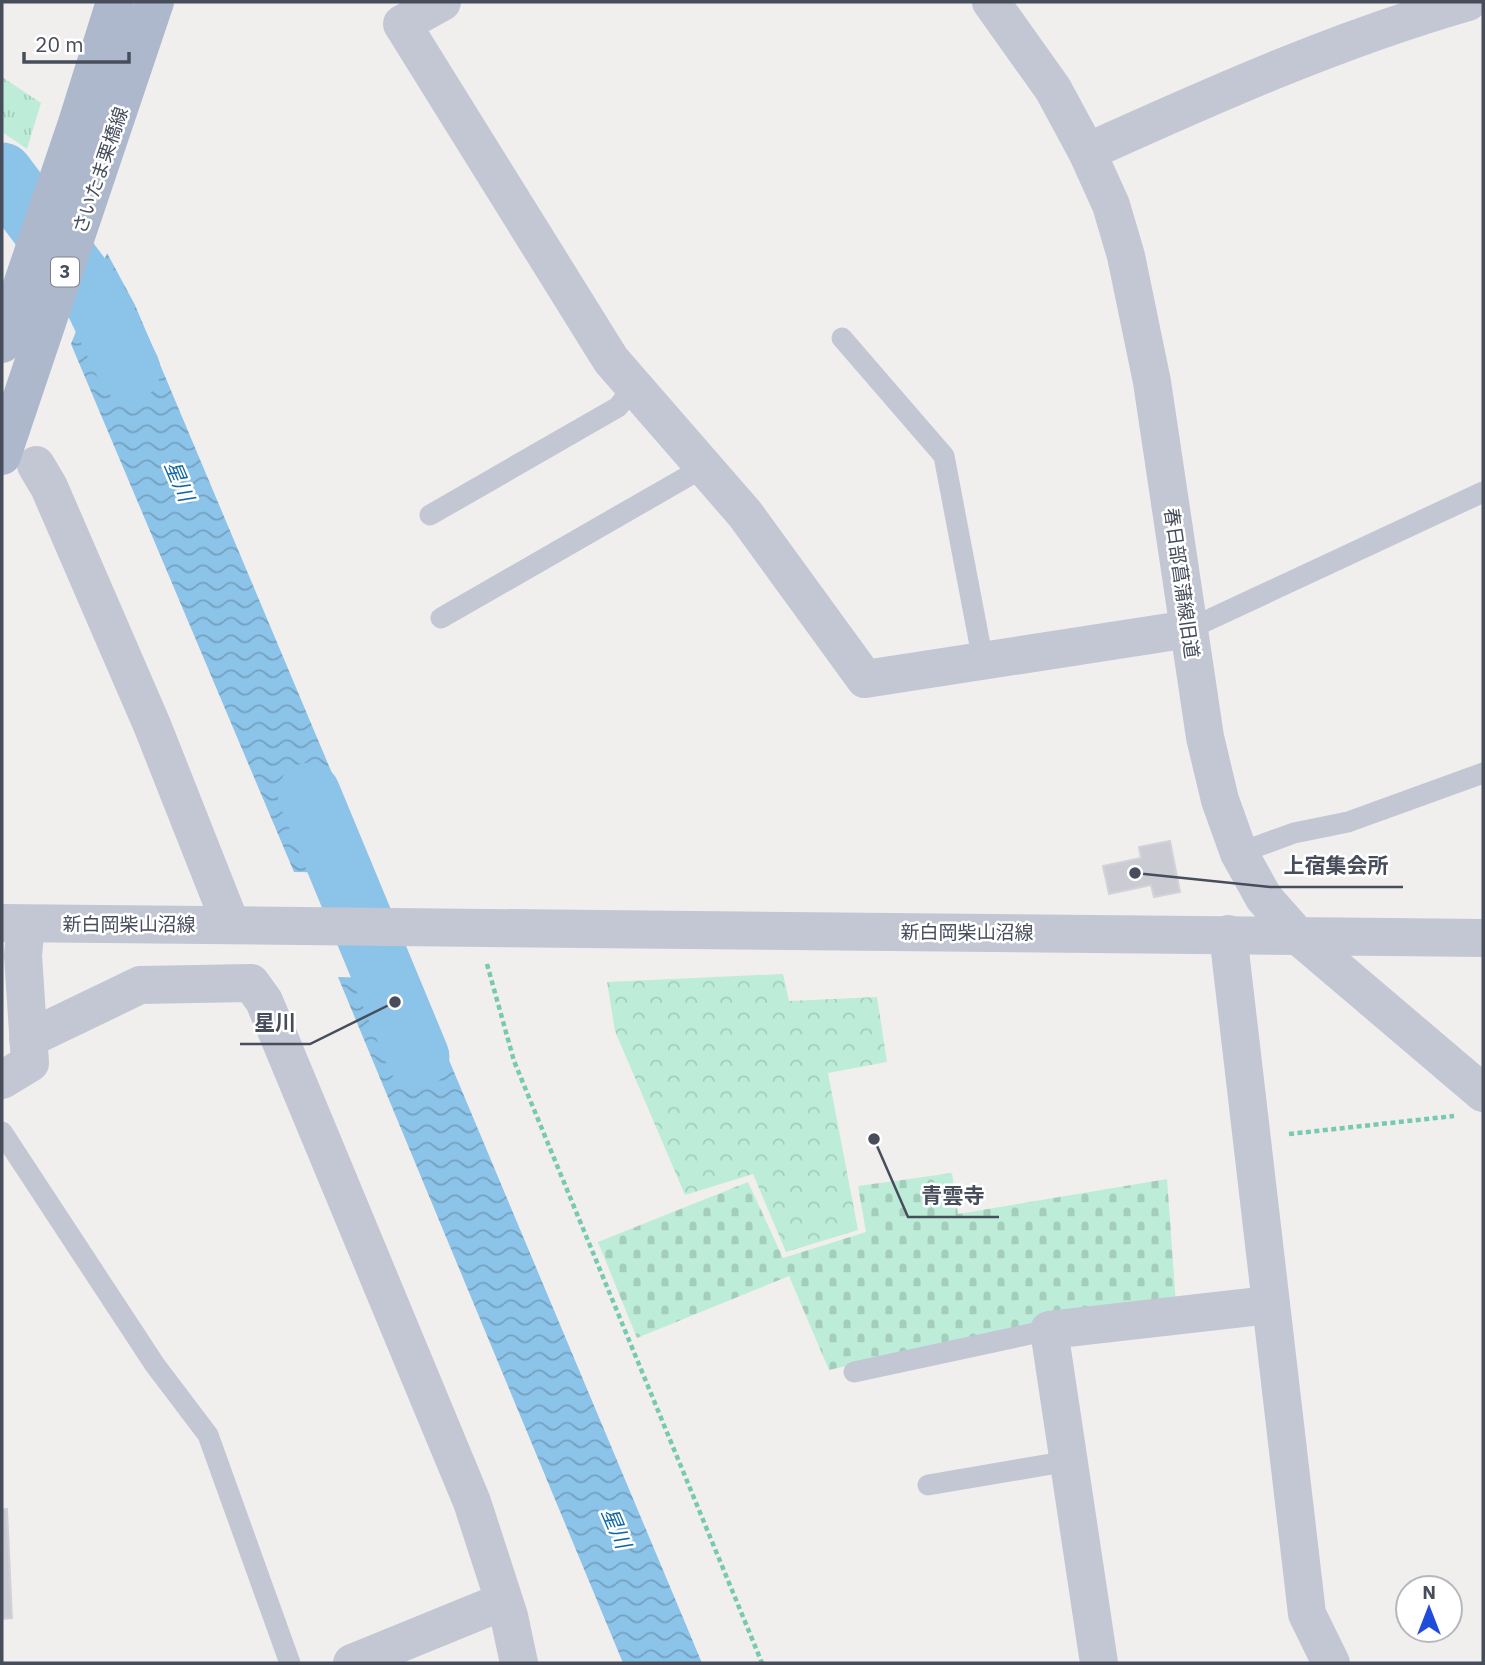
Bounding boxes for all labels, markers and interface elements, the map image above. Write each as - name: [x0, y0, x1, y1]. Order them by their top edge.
- scale bar: [24, 21, 130, 65]
- text: 20 m: [35, 30, 84, 58]
- street label: さいたま栗橋線: [67, 103, 133, 237]
- road number: 3: [51, 258, 79, 286]
- water label: 星川: [159, 456, 202, 507]
- street label: 春日部菖蒲線旧道: [1160, 506, 1204, 660]
- callout: 上宿集会所: [1270, 845, 1403, 887]
- text: 上宿集会所: [1284, 851, 1389, 879]
- street label: 新白岡柴山沼線: [62, 912, 196, 936]
- street label: 新白岡柴山沼線: [900, 920, 1034, 944]
- callout: 星川: [240, 1002, 310, 1044]
- text: 星川: [254, 1008, 296, 1036]
- callout: 青雲寺: [908, 1175, 999, 1217]
- text: 青雲寺: [922, 1181, 985, 1209]
- water label: 星川: [596, 1503, 639, 1554]
- north arrow: [1394, 1574, 1464, 1644]
- text: N: [1422, 1580, 1436, 1604]

